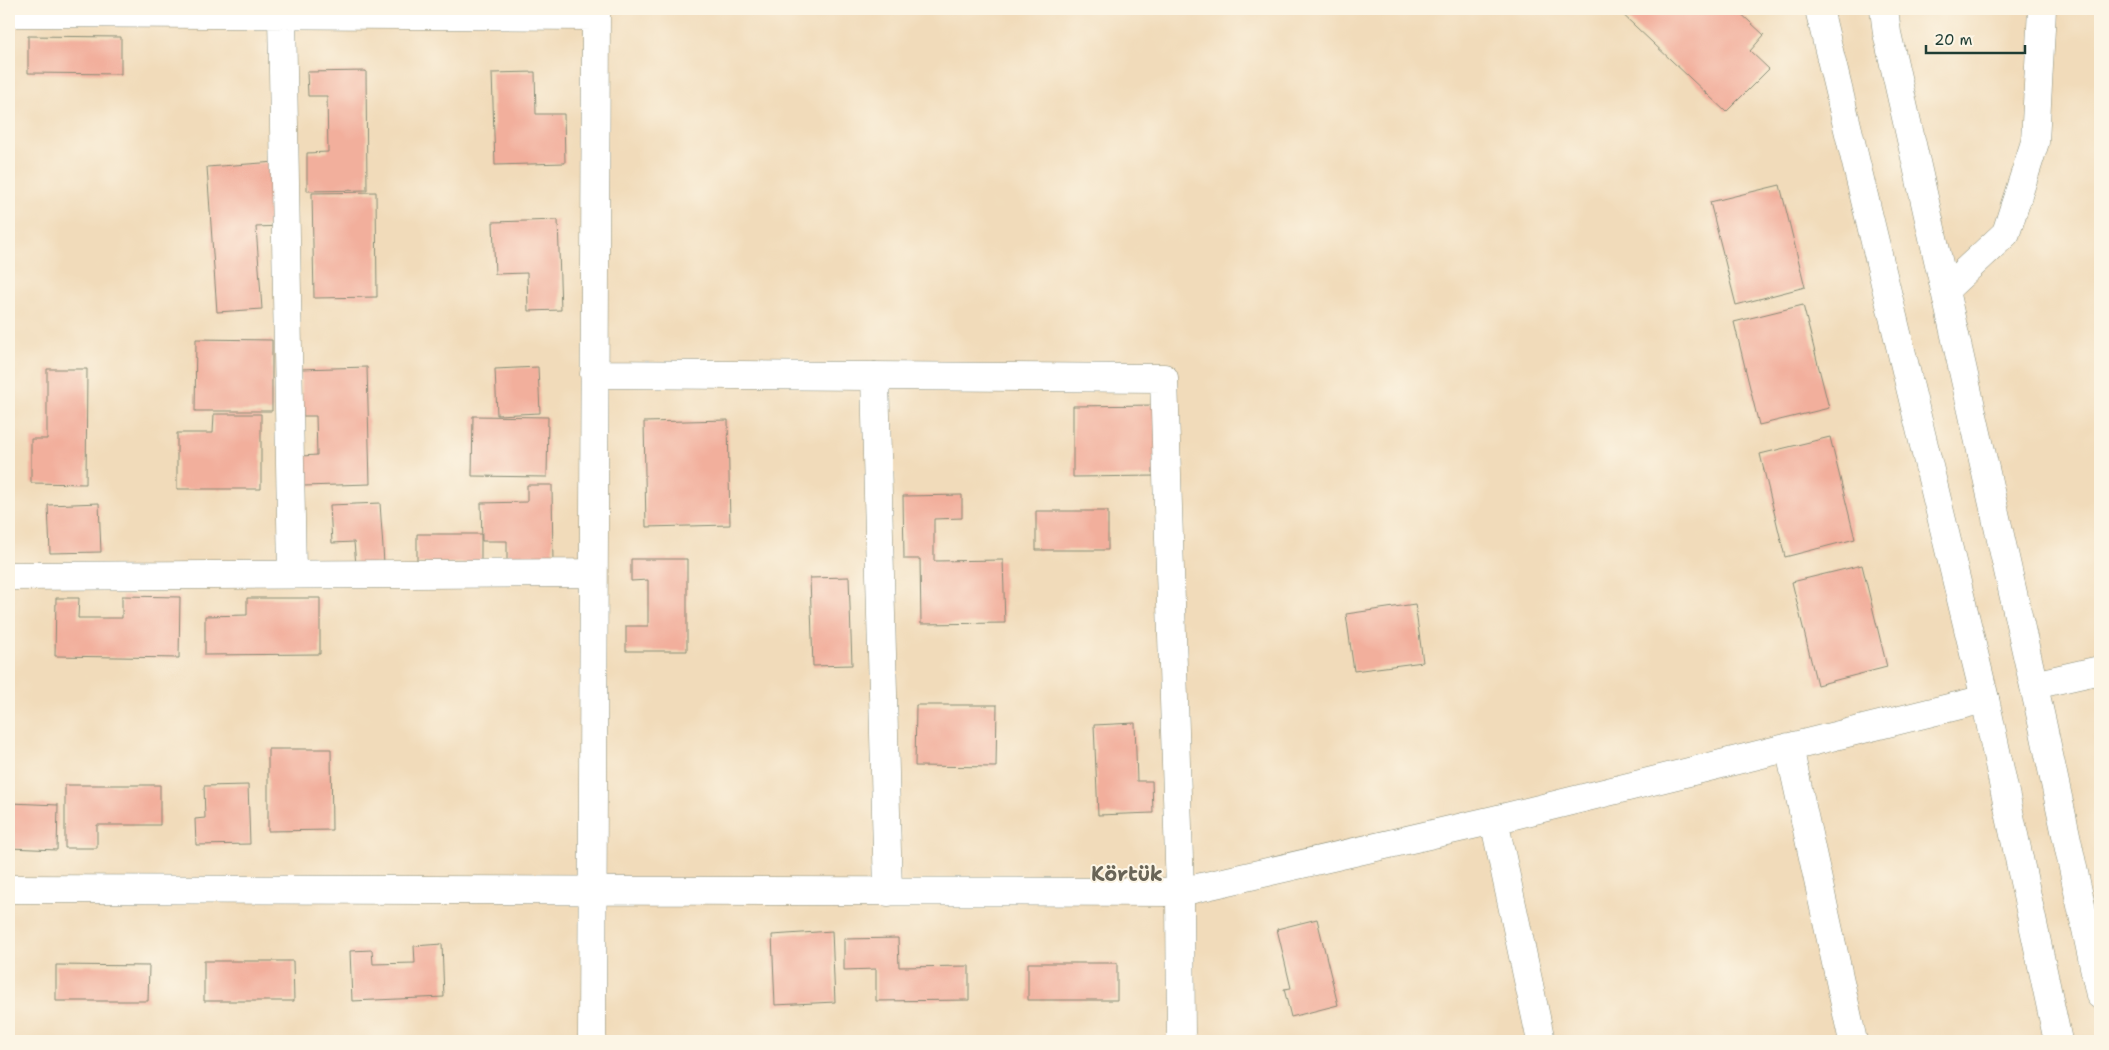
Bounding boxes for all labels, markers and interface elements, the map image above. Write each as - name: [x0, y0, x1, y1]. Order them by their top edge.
- scale bar: [1926, 22, 2025, 54]
- text: 20 m: [1934, 30, 1973, 50]
- district label: Körtük: [1091, 861, 1163, 887]

